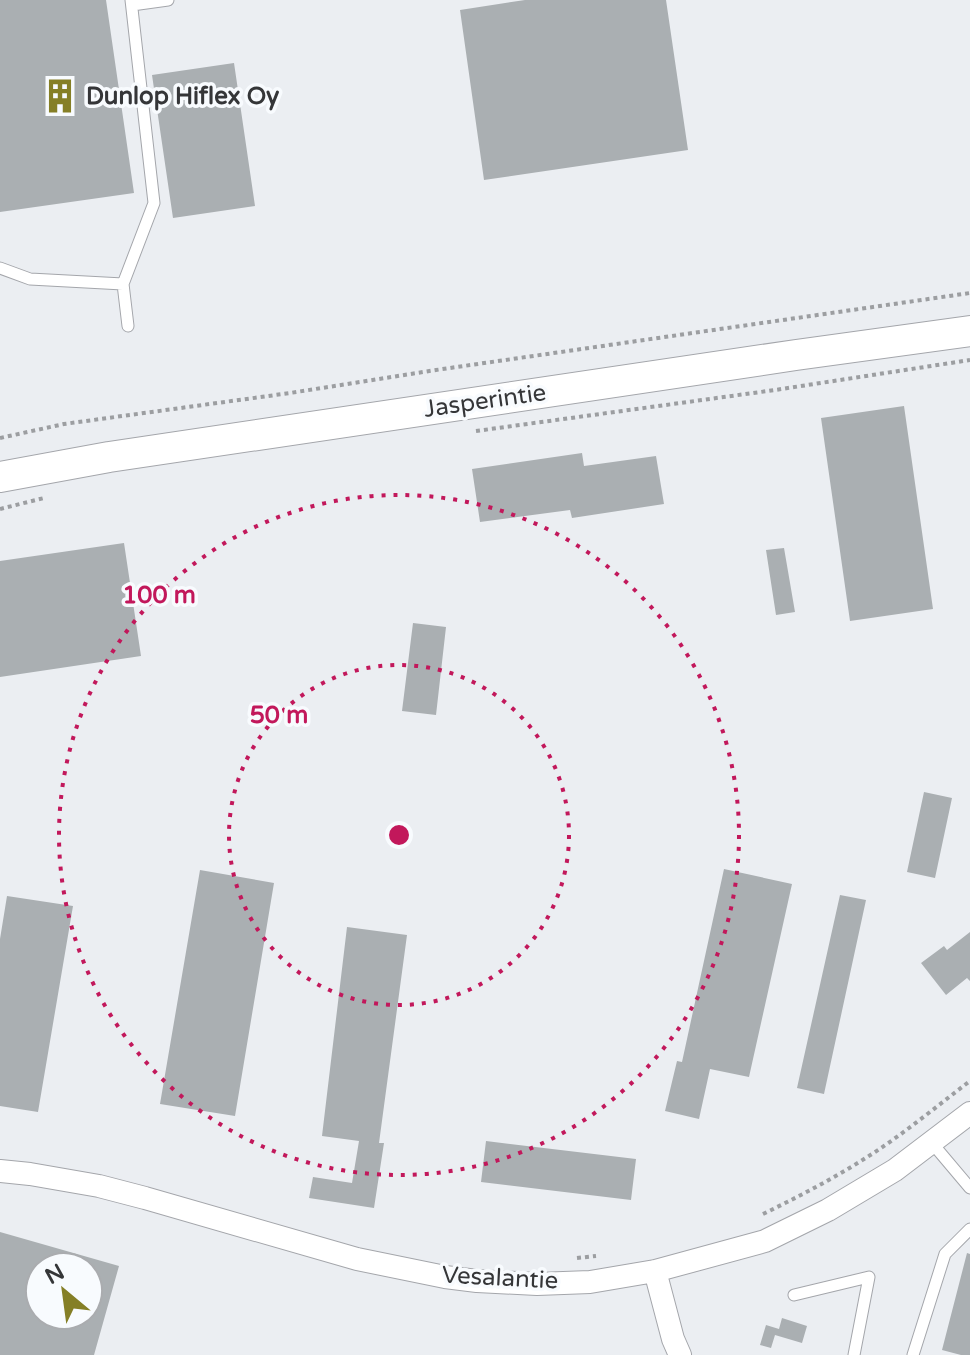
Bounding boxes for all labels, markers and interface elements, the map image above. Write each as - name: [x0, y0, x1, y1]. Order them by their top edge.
- building icon: Dunlop Hiflex Oy: [41, 77, 79, 115]
- place label: Dunlop Hiflex Oy: [86, 82, 279, 111]
- street label: Jasperintie: [422, 378, 548, 424]
- text: 100 m: [122, 581, 196, 610]
- text: 50 m: [250, 701, 308, 730]
- centre of rings: [385, 821, 413, 849]
- north arrow: [24, 1251, 104, 1331]
- text: N: [41, 1259, 69, 1290]
- street label: Vesalantie: [441, 1260, 559, 1296]

